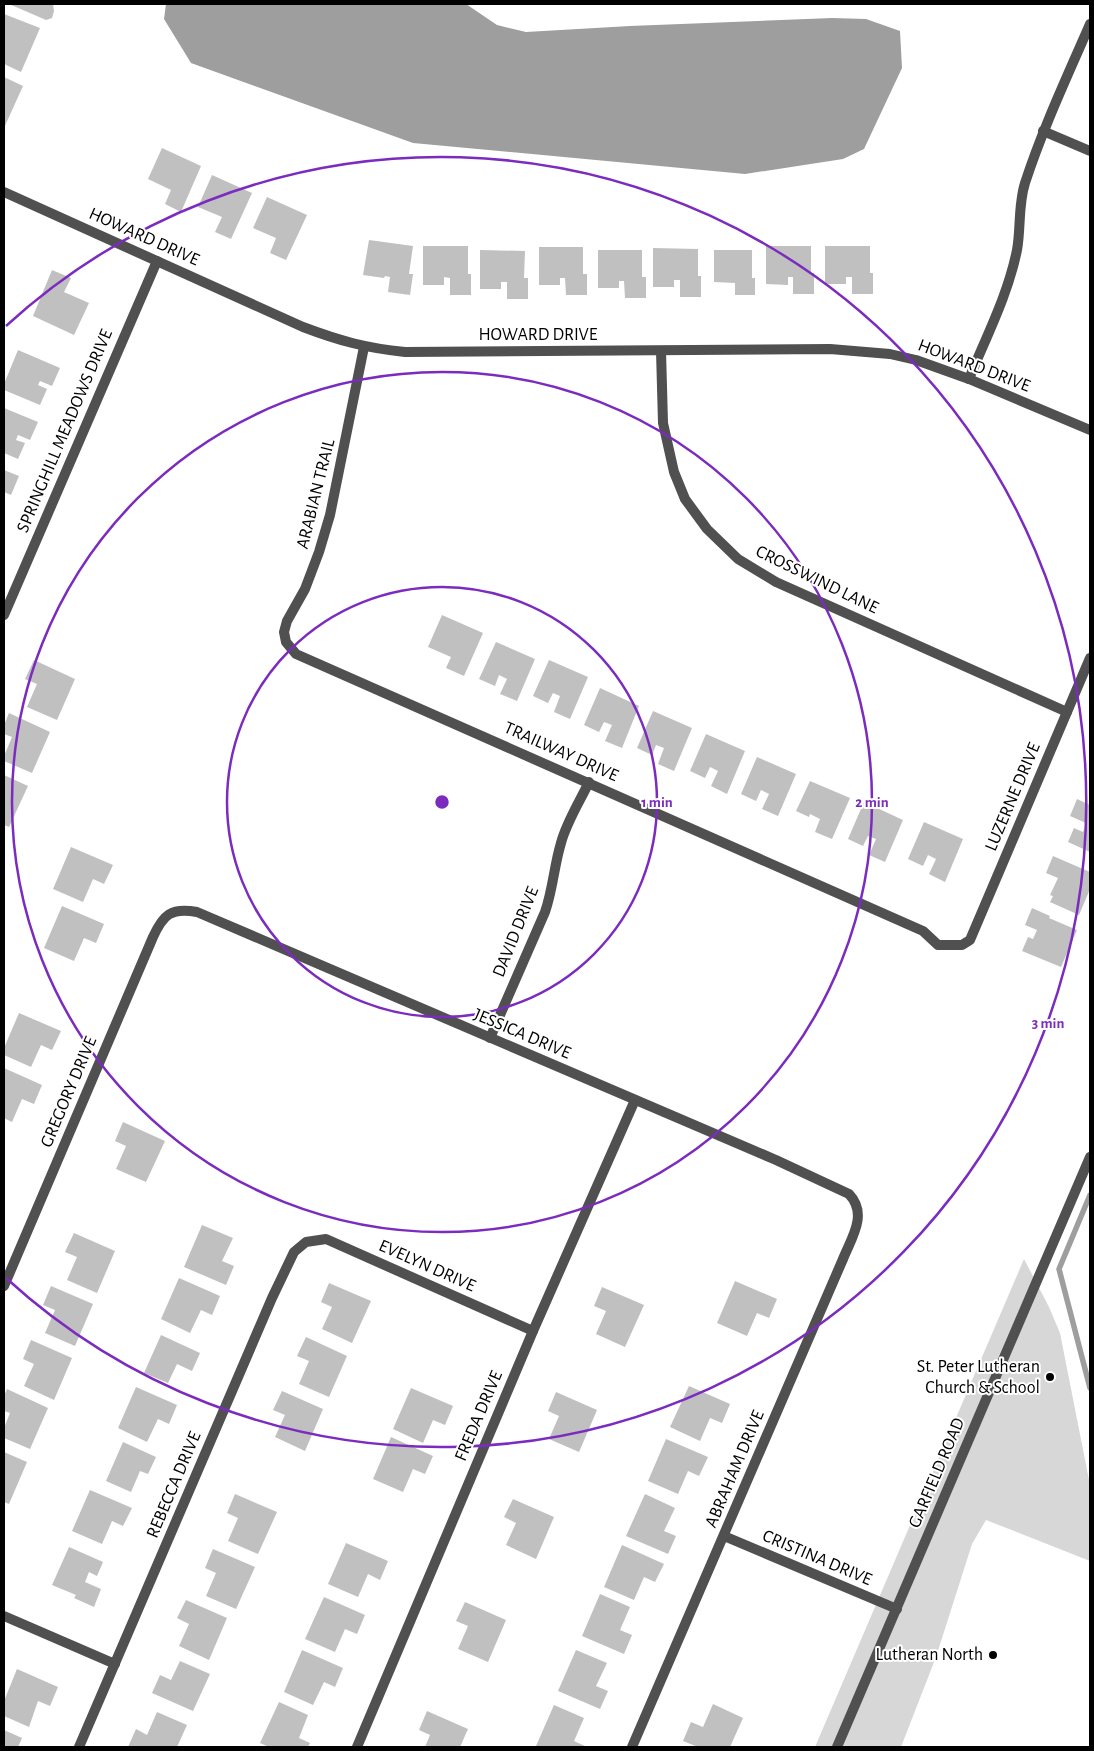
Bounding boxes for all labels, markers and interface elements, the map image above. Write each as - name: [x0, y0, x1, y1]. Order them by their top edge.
- street label: HOWARD DRIVE: [86, 205, 202, 270]
- street label: SPRINGHILL MEADOWS DRIVE: [14, 326, 116, 535]
- street label: HOWARD DRIVE: [479, 326, 598, 344]
- street label: HOWARD DRIVE: [915, 336, 1033, 396]
- street label: ARABIAN TRAIL: [294, 437, 338, 551]
- street label: CROSSWIND LANE: [753, 542, 882, 618]
- street label: TRAILWAY DRIVE: [501, 719, 621, 785]
- street label: LUZERNE DRIVE: [982, 740, 1044, 854]
- centre of rings: [433, 793, 451, 811]
- text: 1 min: [641, 795, 673, 810]
- text: 2 min: [855, 795, 889, 810]
- street label: DAVID DRIVE: [490, 884, 542, 980]
- street label: JESSICA DRIVE: [471, 1006, 573, 1063]
- text: 3 min: [1032, 1016, 1064, 1031]
- street label: GREGORY DRIVE: [38, 1034, 101, 1150]
- street label: EVELYN DRIVE: [376, 1237, 478, 1295]
- place label: St. Peter Lutheran Church & School: [917, 1358, 1040, 1397]
- street label: FREDA DRIVE: [452, 1368, 506, 1464]
- marker: St. Peter Lutheran Church & School: [1044, 1371, 1056, 1383]
- street label: ABRAHAM DRIVE: [702, 1408, 768, 1530]
- street label: GARFIELD ROAD: [906, 1415, 968, 1531]
- street label: REBECCA DRIVE: [143, 1429, 205, 1541]
- street label: CRISTINA DRIVE: [760, 1527, 874, 1589]
- place label: Lutheran North: [875, 1646, 983, 1664]
- marker: Lutheran North: [987, 1649, 999, 1661]

